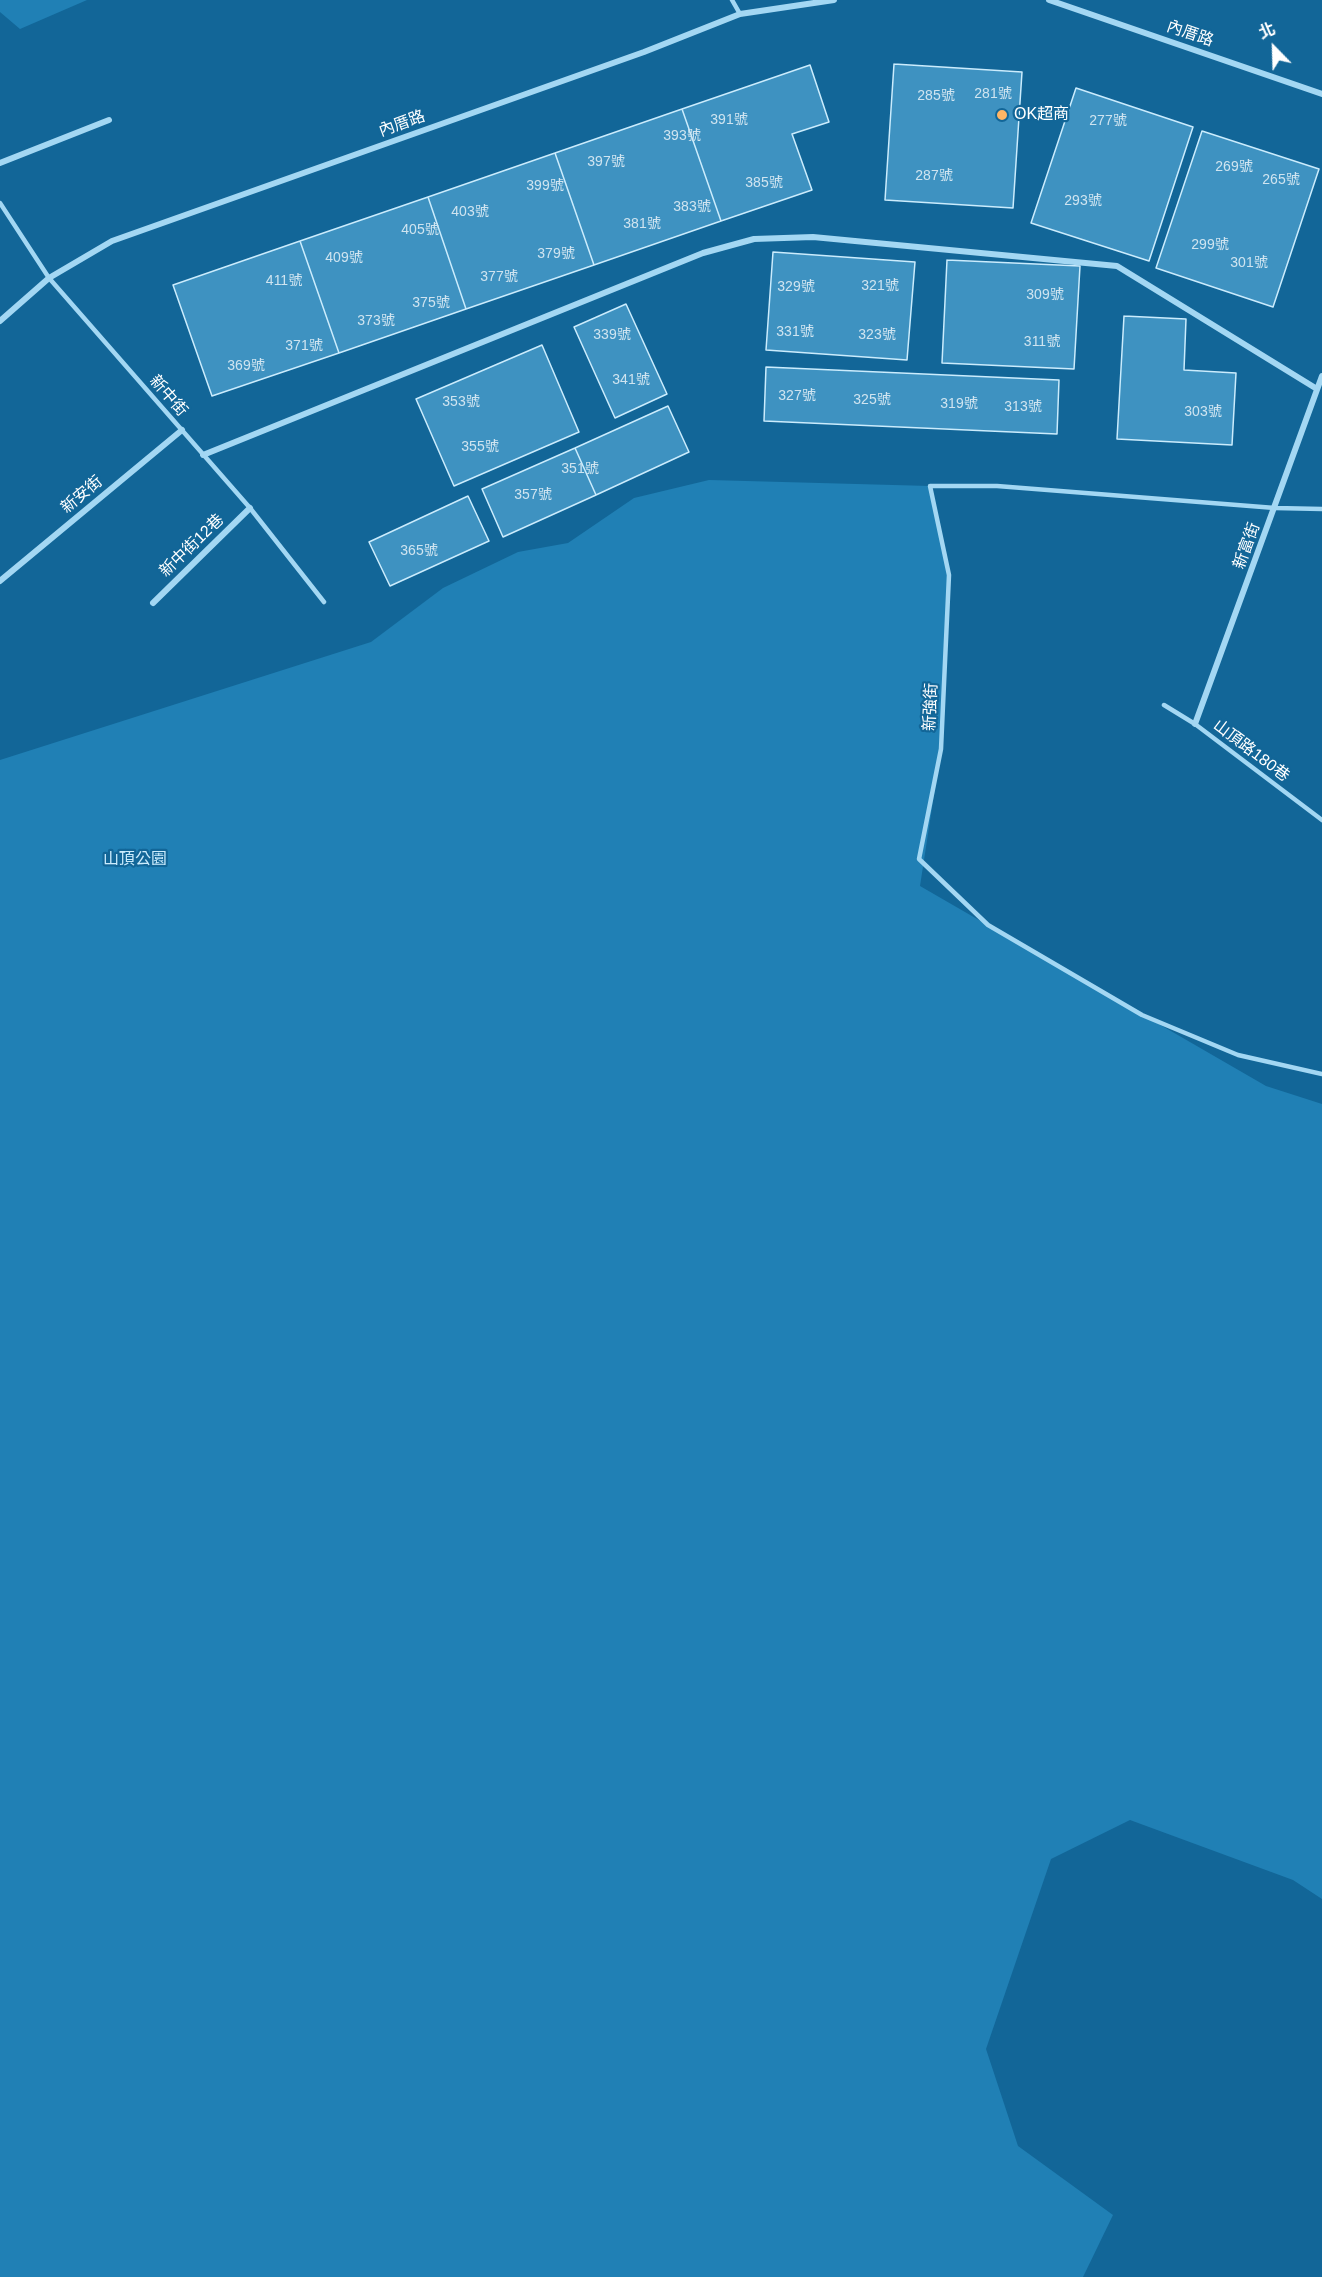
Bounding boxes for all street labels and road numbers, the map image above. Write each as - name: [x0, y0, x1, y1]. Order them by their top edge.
- street label: 內厝路: [1164, 17, 1216, 51]
- street label: 內厝路: [376, 107, 428, 141]
- street label: 新中街: [145, 372, 191, 420]
- street label: 新安街: [57, 472, 107, 518]
- street label: 新中街12巷: [156, 511, 228, 581]
- street label: 新富街: [1230, 520, 1264, 572]
- street label: 新強街: [920, 683, 942, 731]
- street label: 山頂路180巷: [1209, 716, 1293, 786]

